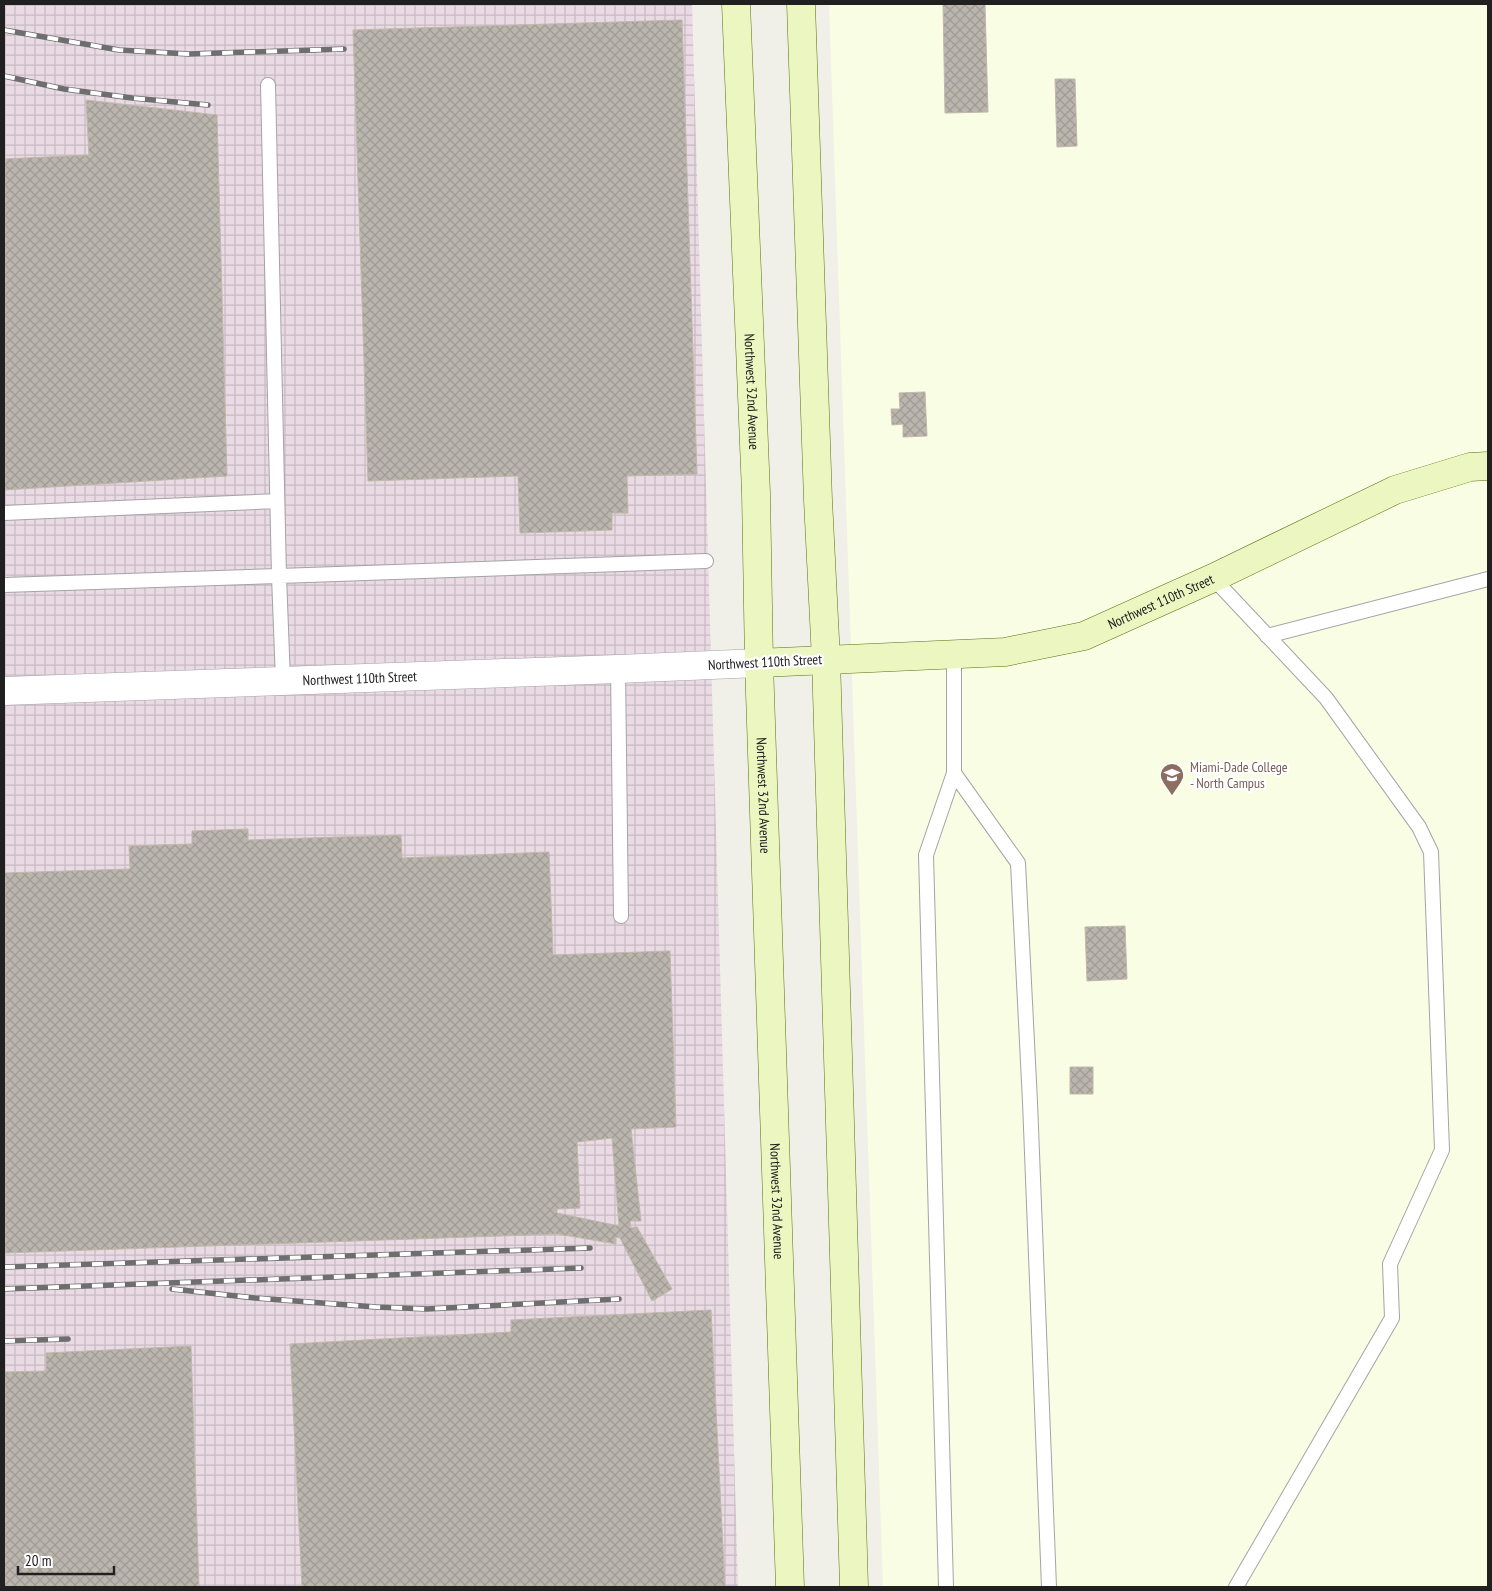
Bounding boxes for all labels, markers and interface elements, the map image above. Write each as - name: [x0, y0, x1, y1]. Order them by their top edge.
- street label: Northwest 32nd Avenue: [740, 333, 763, 450]
- street label: Northwest 110th Street: [1105, 570, 1217, 633]
- street label: Northwest 110th Street: [708, 650, 823, 674]
- street label: Northwest 110th Street: [302, 667, 417, 689]
- street label: Northwest 32nd Avenue: [753, 737, 774, 854]
- place label: Miami-Dade College - North Campus: [1190, 758, 1288, 792]
- school or university icon: Miami-Dade College - North Campus: [1159, 762, 1185, 796]
- street label: Northwest 32nd Avenue: [766, 1143, 788, 1260]
- scale bar: [18, 1544, 114, 1576]
- text: 20 m: [25, 1551, 51, 1570]

